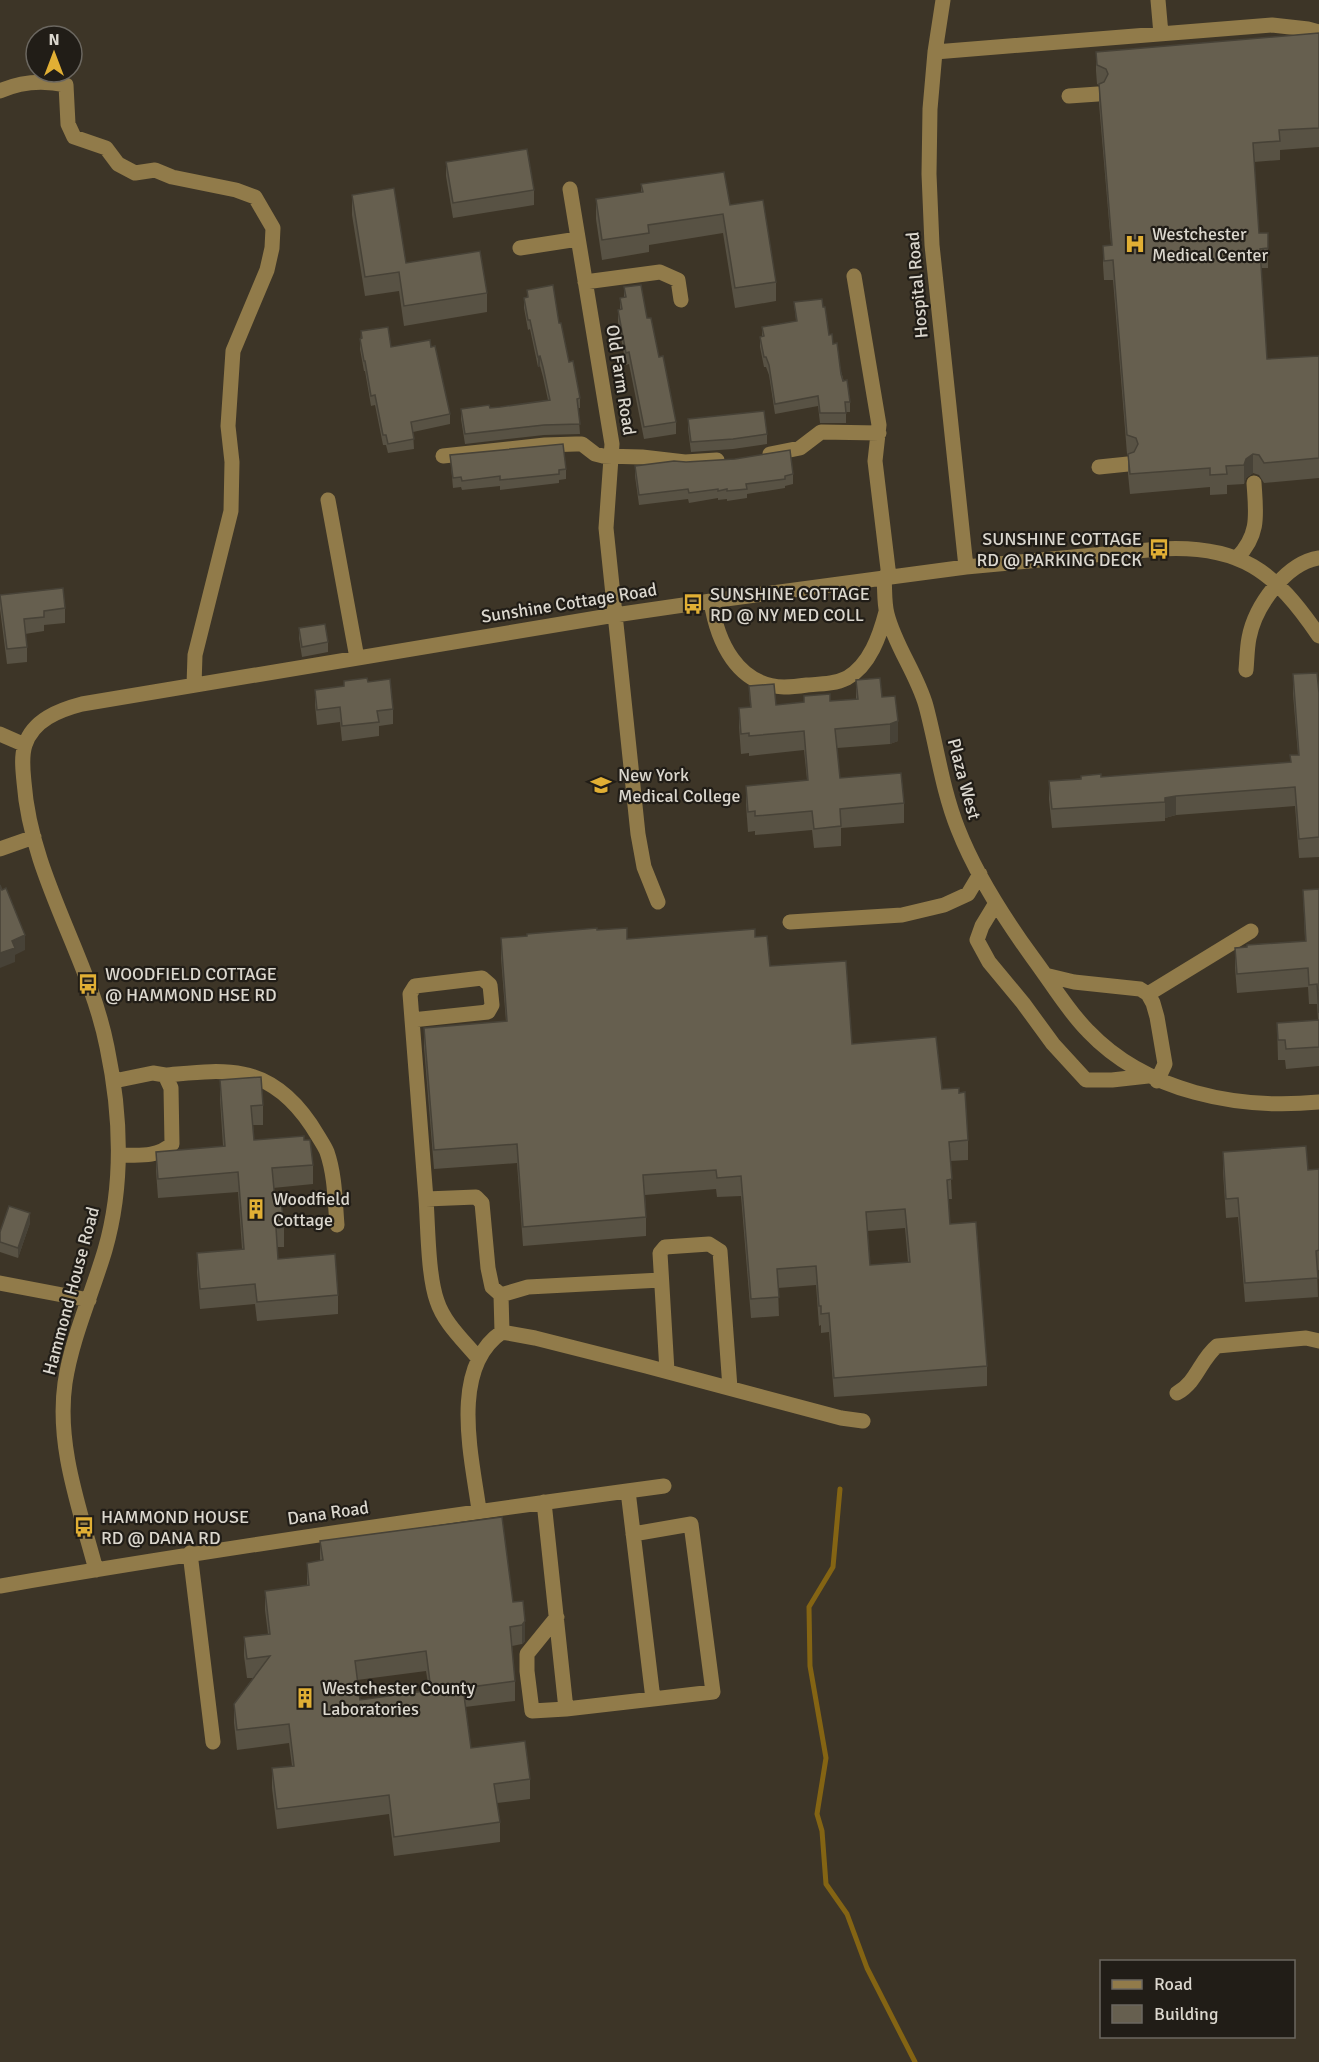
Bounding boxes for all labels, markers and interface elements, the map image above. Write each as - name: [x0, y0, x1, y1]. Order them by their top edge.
- north arrow: [24, 24, 84, 84]
- text: N: [48, 30, 60, 50]
- place label: Westchester Medical Center: [1152, 223, 1268, 266]
- street label: Hospital Road: [901, 231, 933, 339]
- hospital icon: Westchester Medical Center: [1123, 232, 1147, 256]
- street label: Old Farm Road: [601, 323, 641, 437]
- place label: SUNSHINE COTTAGE RD @ PARKING DECK: [977, 528, 1142, 571]
- bus stop icon: SUNSHINE COTTAGE RD @ PARKING DECK: [1147, 537, 1171, 561]
- street label: Sunshine Cottage Road: [480, 578, 658, 628]
- place label: SUNSHINE COTTAGE RD @ NY MED COLL: [710, 583, 870, 626]
- bus stop icon: SUNSHINE COTTAGE RD @ NY MED COLL: [681, 592, 705, 616]
- street label: Plaza West: [943, 736, 985, 822]
- place label: New York Medical College: [618, 764, 741, 807]
- school or university icon: New York Medical College: [589, 773, 613, 797]
- place label: WOODFIELD COTTAGE @ HAMMOND HSE RD: [105, 963, 277, 1006]
- bus stop icon: WOODFIELD COTTAGE @ HAMMOND HSE RD: [76, 972, 100, 996]
- place label: Woodfield Cottage: [273, 1188, 350, 1231]
- building icon: Woodfield Cottage: [244, 1197, 268, 1221]
- street label: Hammond House Road: [38, 1204, 104, 1378]
- street label: Dana Road: [286, 1496, 370, 1530]
- place label: HAMMOND HOUSE RD @ DANA RD: [101, 1506, 249, 1549]
- bus stop icon: HAMMOND HOUSE RD @ DANA RD: [72, 1515, 96, 1539]
- place label: Westchester County Laboratories: [322, 1677, 476, 1720]
- building icon: Westchester County Laboratories: [293, 1686, 317, 1710]
- legend: [1100, 1960, 1295, 2038]
- text: Road: [1154, 1973, 1193, 1995]
- text: Building: [1154, 2003, 1218, 2025]

